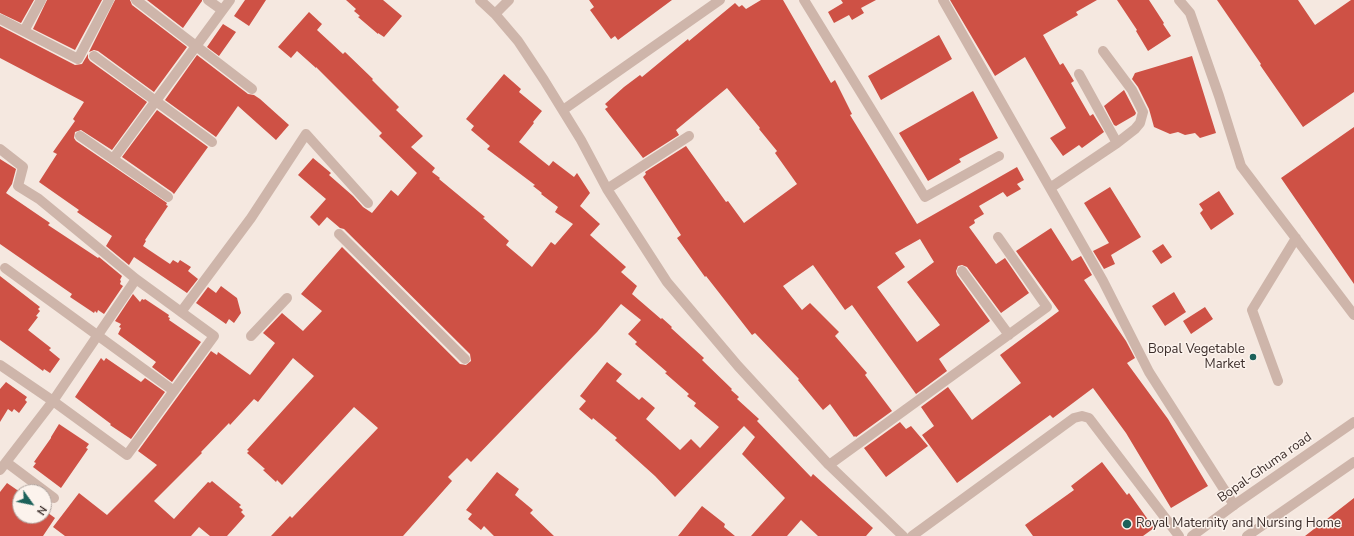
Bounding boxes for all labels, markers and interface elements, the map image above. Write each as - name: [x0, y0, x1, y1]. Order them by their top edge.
- place label: Bopal Vegetable Market: [1148, 342, 1245, 373]
- marker: Bopal Vegetable Market: [1248, 352, 1258, 362]
- street label: Bopal-Ghuma road: [1215, 430, 1315, 506]
- north arrow: [12, 484, 52, 524]
- text: N: [33, 503, 50, 518]
- place label: Royal Maternity and Nursing Home: [1136, 516, 1341, 532]
- marker: Royal Maternity and Nursing Home: [1121, 518, 1133, 530]

